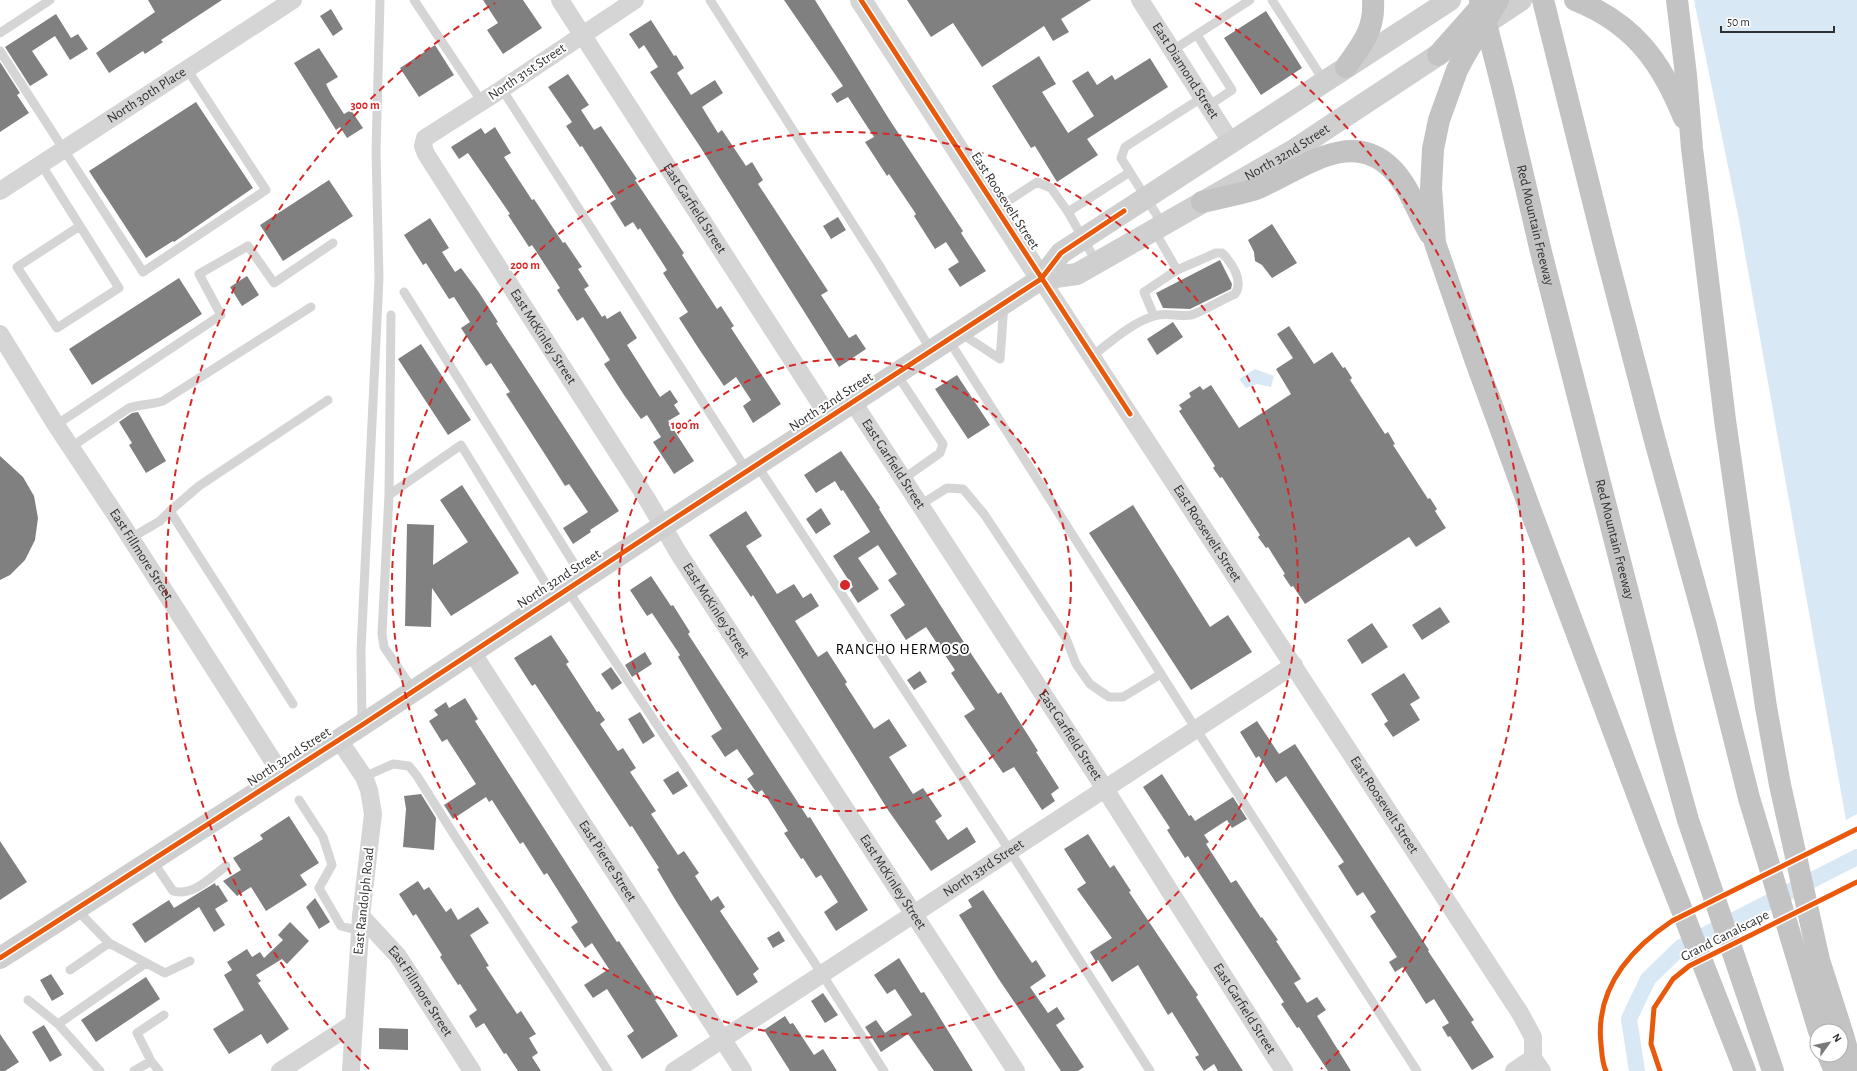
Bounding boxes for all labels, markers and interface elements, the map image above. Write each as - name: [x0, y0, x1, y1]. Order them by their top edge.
- scale bar: [1721, 8, 1834, 34]
- text: 50 m: [1727, 16, 1750, 28]
- street label: East Diamond Street: [1149, 20, 1222, 122]
- street label: North 31st Street: [486, 41, 569, 103]
- street label: North 30th Place: [105, 65, 189, 126]
- text: 300 m: [350, 99, 380, 111]
- street label: North 32nd Street: [1242, 121, 1333, 184]
- street label: East Roosevelt Street: [968, 150, 1042, 253]
- street label: East Garfield Street: [660, 161, 729, 256]
- street label: Red Mountain Freeway: [1514, 164, 1556, 287]
- text: 200 m: [510, 259, 540, 271]
- street label: East McKinley Street: [507, 286, 579, 387]
- street label: North 32nd Street: [787, 370, 876, 434]
- street label: East Garfield Street: [859, 416, 928, 512]
- text: 100 m: [671, 419, 699, 431]
- street label: Red Mountain Freeway: [1592, 478, 1637, 601]
- street label: East Roosevelt Street: [1170, 482, 1244, 585]
- street label: East Fillmore Street: [107, 506, 176, 603]
- street label: North 32nd Street: [515, 547, 604, 611]
- street label: East McKinley Street: [680, 561, 752, 661]
- centre of rings: [838, 578, 852, 592]
- district label: RANCHO HERMOSO: [836, 642, 970, 657]
- street label: East Garfield Street: [1036, 688, 1105, 784]
- street label: North 32nd Street: [245, 725, 334, 789]
- street label: East Roosevelt Street: [1347, 754, 1421, 857]
- street label: East Pierce Street: [576, 818, 639, 905]
- street label: East McKinley Street: [857, 832, 929, 932]
- street label: North 33rd Street: [941, 837, 1027, 900]
- street label: East Randolph Road: [351, 847, 377, 955]
- street label: Grand Canalscape: [1679, 908, 1771, 964]
- street label: East Fillmore Street: [385, 943, 455, 1040]
- street label: East Garfield Street: [1211, 961, 1279, 1057]
- north arrow: [1809, 1023, 1849, 1063]
- text: N: [1830, 1032, 1844, 1044]

